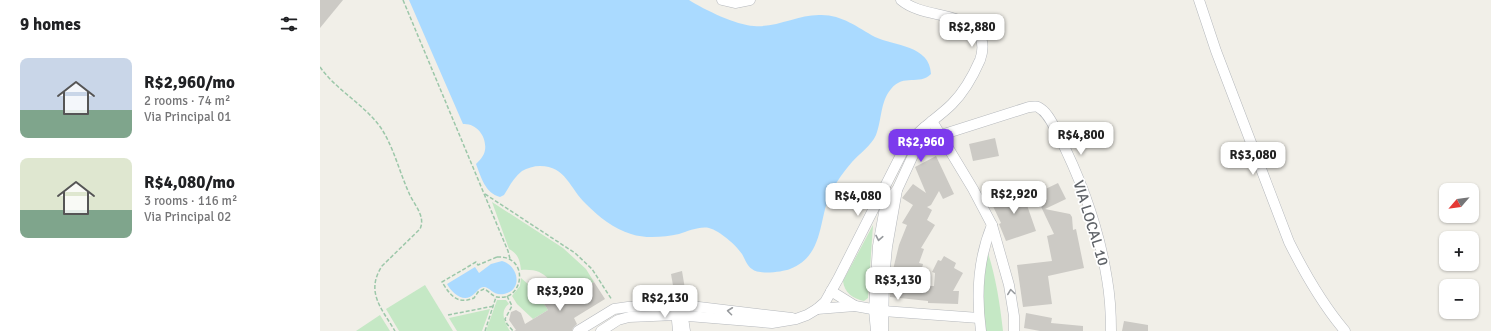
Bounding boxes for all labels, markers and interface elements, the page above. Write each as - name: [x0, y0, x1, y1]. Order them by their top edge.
- icon: filters: [278, 13, 300, 35]
- text: 9 homes: [20, 14, 81, 35]
- pin: R$2,880: [935, 14, 1009, 48]
- text: R$2,880: [949, 19, 995, 35]
- text: R$2,960/mo: [144, 72, 235, 93]
- icon: home: [52, 74, 100, 122]
- text: 2 rooms · 74 m²: [144, 93, 230, 109]
- text: Via Principal 01: [144, 109, 231, 125]
- pin: R$4,800: [1044, 122, 1118, 156]
- text: R$4,800: [1058, 127, 1104, 143]
- pin: R$2,960: [884, 129, 958, 163]
- text: R$2,960: [898, 134, 944, 150]
- pin: R$3,080: [1216, 142, 1290, 176]
- text: R$3,080: [1230, 147, 1276, 163]
- text: R$4,080/mo: [144, 172, 235, 193]
- icon: home: [52, 174, 100, 222]
- street label: VIA LOCAL 10: [1070, 178, 1112, 268]
- pin: R$2,920: [977, 181, 1051, 215]
- pin: R$4,080: [821, 183, 895, 217]
- north arrow: [1439, 183, 1479, 223]
- map controls: [1439, 183, 1479, 319]
- text: R$2,920: [991, 186, 1037, 202]
- text: R$4,080: [835, 188, 881, 204]
- text: 3 rooms · 116 m²: [144, 193, 237, 209]
- text: Via Principal 02: [144, 209, 231, 225]
- button: +: [1439, 231, 1479, 271]
- one-way arrow: [875, 235, 884, 242]
- pin: R$3,130: [861, 267, 935, 301]
- text: R$3,130: [875, 272, 921, 288]
- pin: R$3,920: [523, 278, 597, 312]
- button: −: [1439, 279, 1479, 319]
- text: R$3,920: [537, 283, 583, 299]
- pin: R$2,130: [628, 285, 702, 319]
- one-way arrow: [1007, 289, 1016, 295]
- text: R$2,130: [642, 290, 688, 306]
- one-way arrow: [727, 307, 733, 316]

